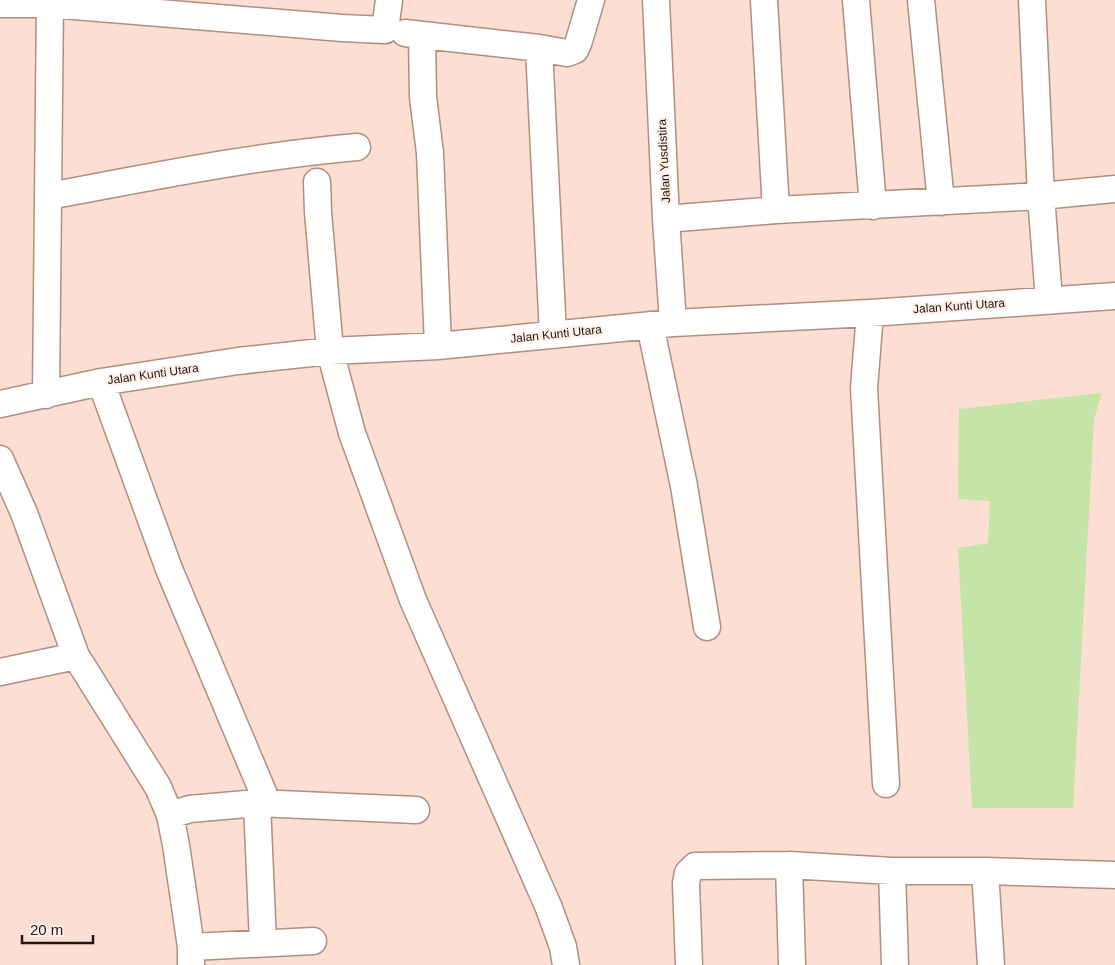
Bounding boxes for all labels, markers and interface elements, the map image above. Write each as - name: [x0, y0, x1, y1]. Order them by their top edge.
- street label: Jalan Yusdistira: [655, 118, 673, 203]
- street label: Jalan Kunti Utara: [913, 296, 1006, 316]
- street label: Jalan Kunti Utara: [509, 322, 603, 346]
- street label: Jalan Kunti Utara: [106, 361, 200, 387]
- scale bar: [22, 912, 94, 944]
- text: 20 m: [30, 921, 63, 938]

